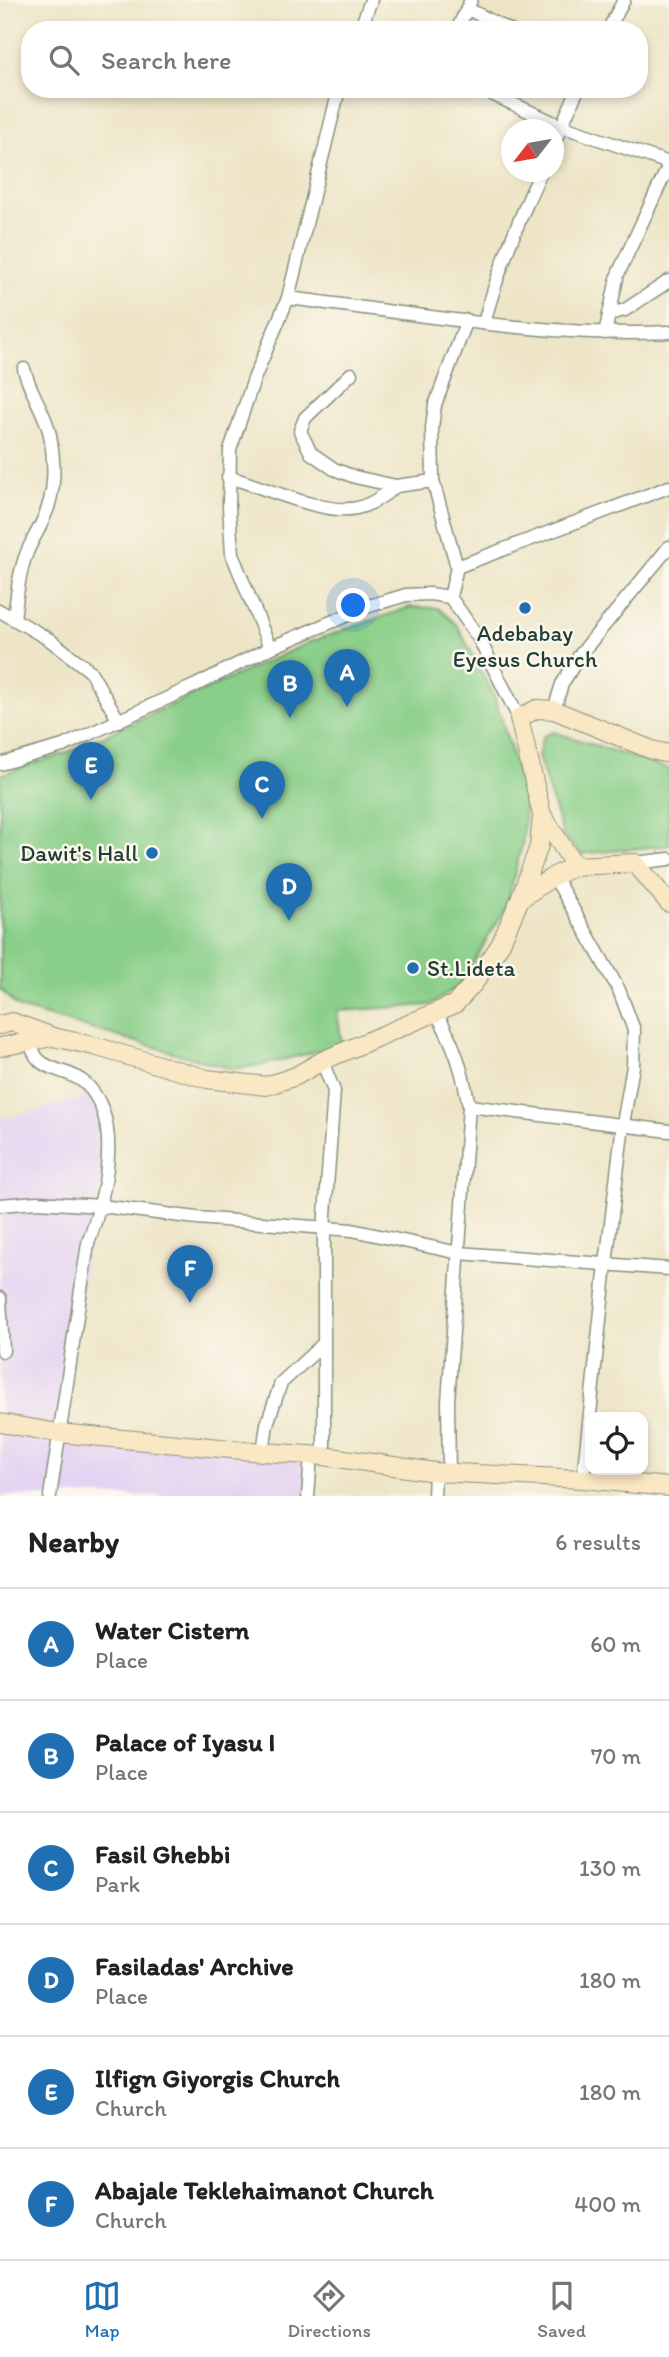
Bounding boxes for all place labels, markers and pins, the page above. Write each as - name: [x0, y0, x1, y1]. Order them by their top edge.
- marker: Adebabay Eyesus Church: [517, 600, 533, 616]
- place label: Adebabay Eyesus Church: [453, 619, 598, 673]
- pin: A: [324, 649, 370, 707]
- pin: B: [267, 660, 313, 718]
- pin: E: [68, 742, 114, 800]
- pin: C: [239, 761, 285, 819]
- place label: Dawit's Hall: [20, 839, 138, 867]
- marker: Dawit's Hall: [144, 845, 160, 861]
- pin: D: [266, 863, 312, 921]
- place label: St.Lideta: [427, 954, 516, 982]
- marker: St.Lideta: [405, 960, 421, 976]
- pin: F: [167, 1245, 213, 1303]

